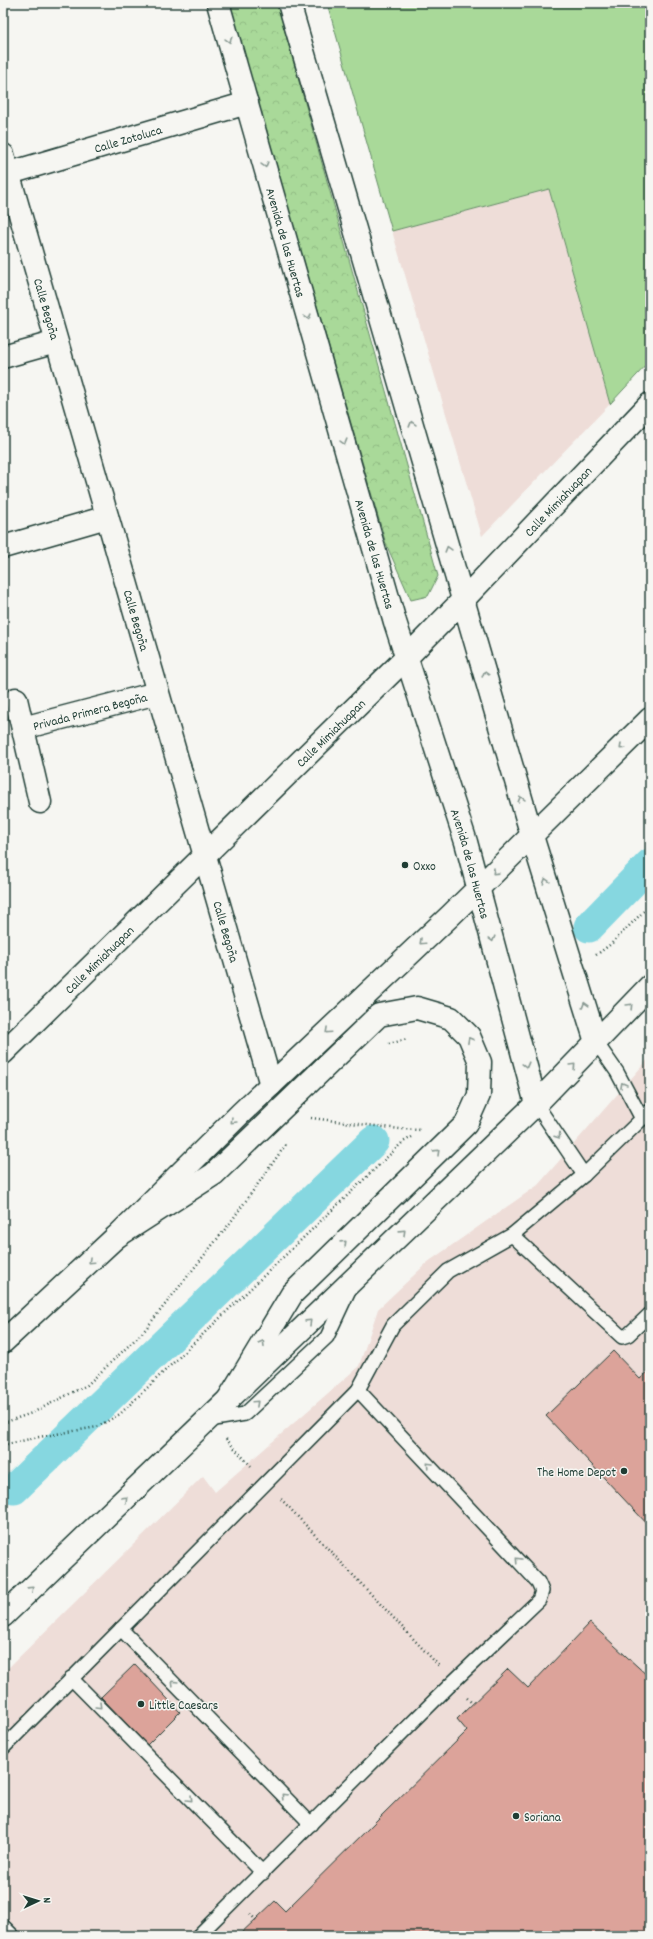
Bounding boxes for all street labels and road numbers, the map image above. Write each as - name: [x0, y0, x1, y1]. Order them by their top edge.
- street label: Calle Zotoluca: [92, 121, 165, 160]
- street label: Avenida de las Huertas: [259, 186, 309, 300]
- street label: Calle Begoña: [27, 277, 63, 343]
- street label: Calle Mimiahuapan: [521, 463, 598, 542]
- street label: Avenida de las Huertas: [348, 497, 398, 612]
- street label: Calle Begoña: [117, 588, 153, 655]
- street label: Privada Primera Begoña: [31, 689, 150, 737]
- street label: Calle Mimiahuapan: [293, 696, 371, 773]
- street label: Avenida de las Huertas: [444, 807, 493, 921]
- street label: Calle Begoña: [206, 899, 242, 966]
- street label: Calle Mimiahuapan: [61, 922, 140, 1000]

